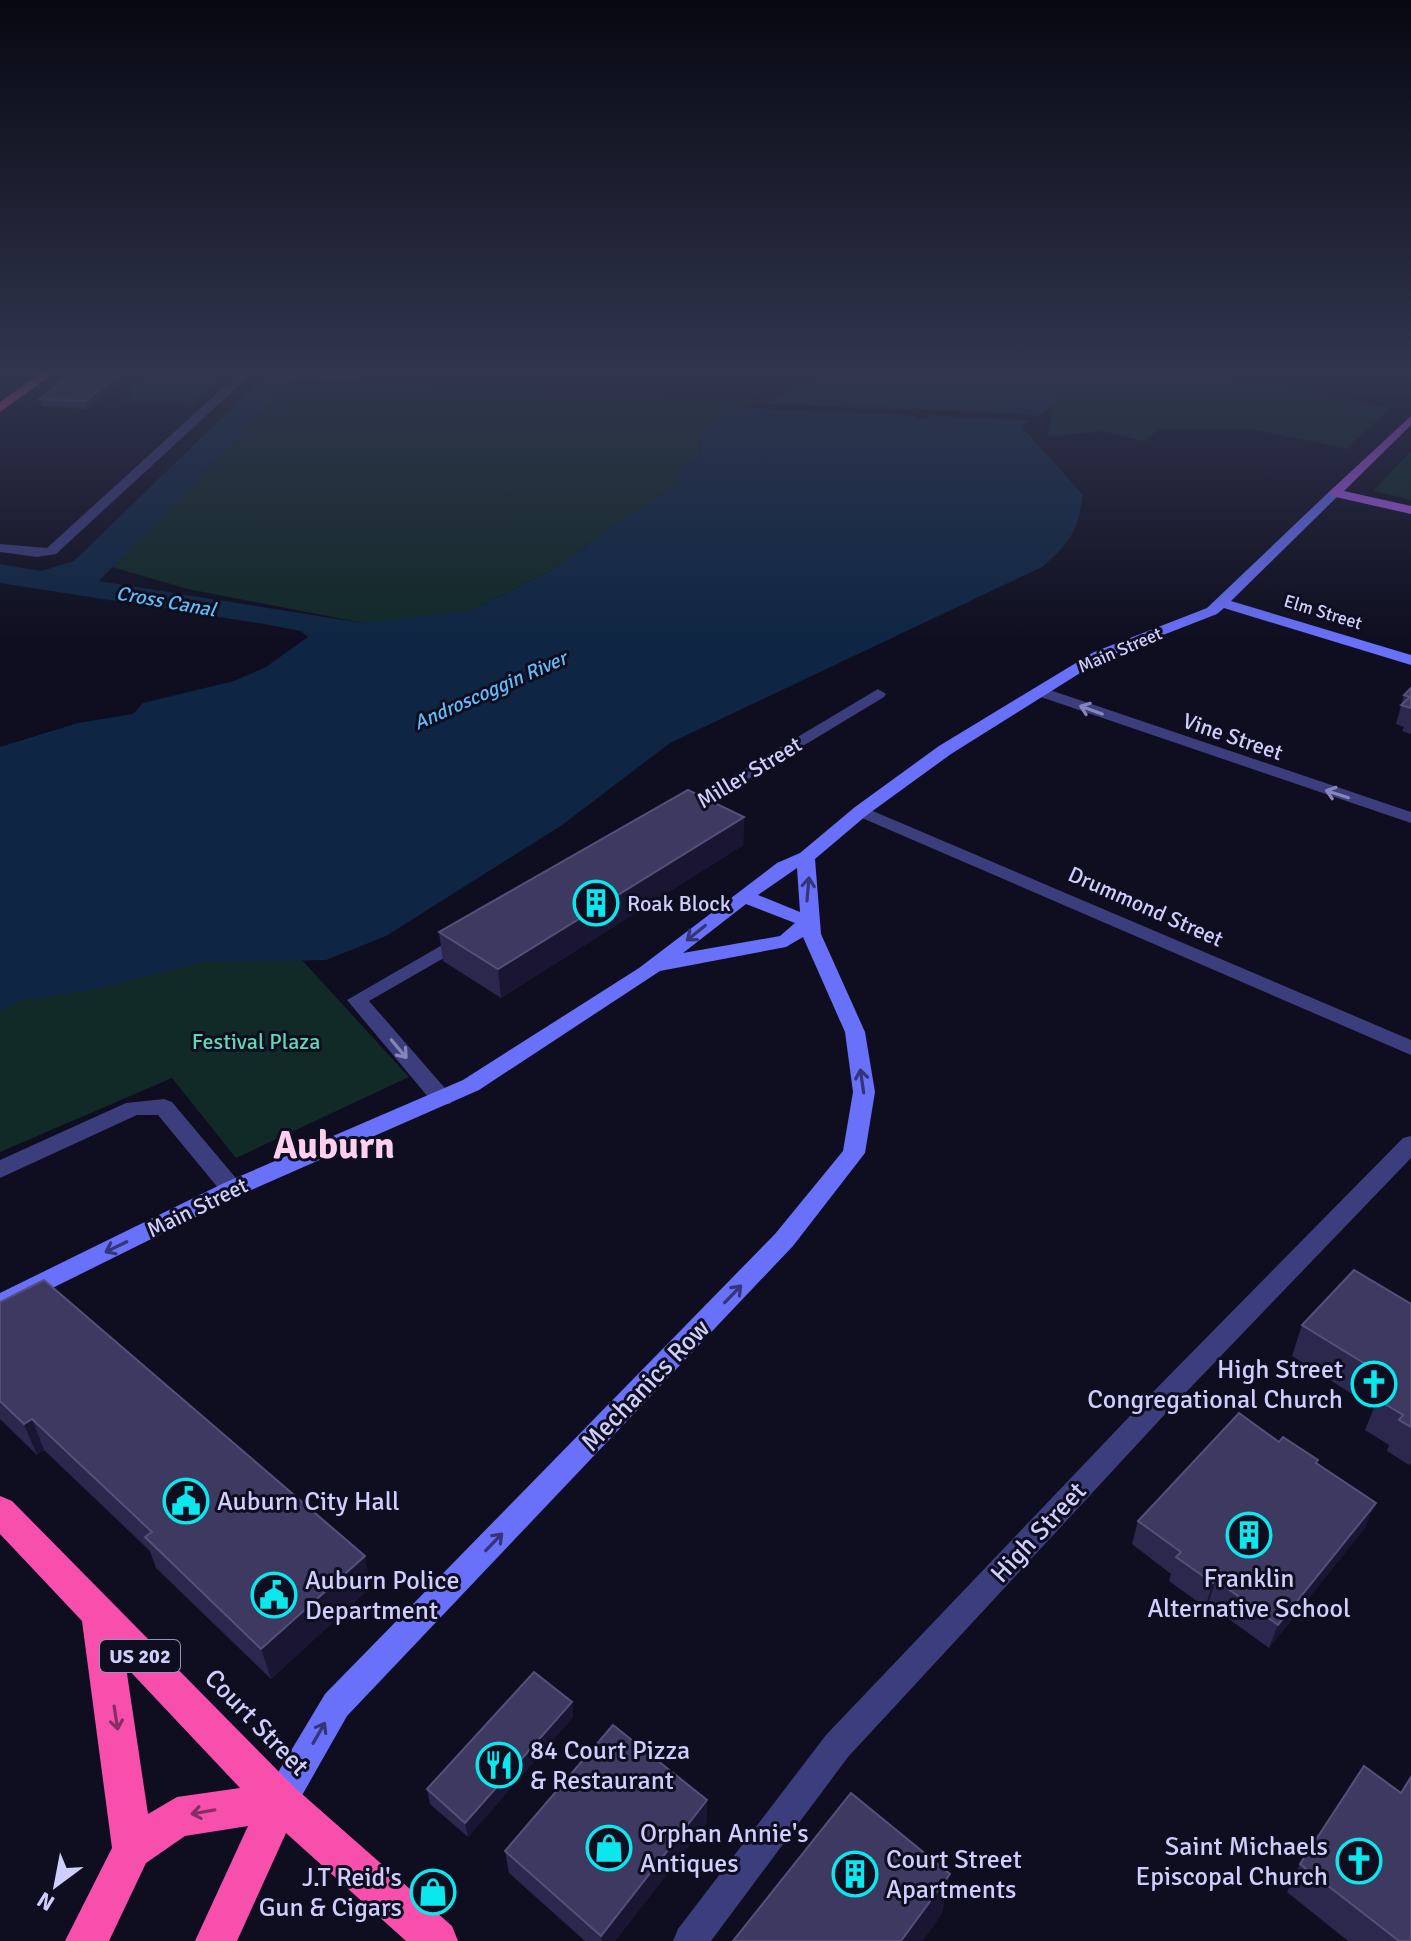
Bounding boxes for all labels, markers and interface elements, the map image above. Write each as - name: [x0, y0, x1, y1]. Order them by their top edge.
- water label: Cross Canal: [114, 580, 220, 623]
- street label: Elm Street: [1281, 590, 1365, 634]
- street label: Main Street: [1075, 622, 1165, 678]
- water label: Androscoggin River: [410, 644, 573, 735]
- one-way arrow: [1079, 701, 1104, 716]
- street label: Vine Street: [1179, 707, 1287, 766]
- street label: Miller Street: [692, 730, 807, 814]
- one-way arrow: [1325, 785, 1350, 800]
- street label: Drummond Street: [1064, 860, 1228, 953]
- one-way arrow: [801, 876, 816, 903]
- building icon: Roak Block: [572, 879, 620, 927]
- place label: Roak Block: [627, 890, 731, 917]
- one-way arrow: [686, 924, 707, 941]
- park label: Festival Plaza: [192, 1028, 320, 1055]
- one-way arrow: [390, 1039, 408, 1059]
- one-way arrow: [854, 1069, 869, 1094]
- district label: Auburn: [273, 1122, 395, 1169]
- street label: Main Street: [142, 1171, 252, 1243]
- one-way arrow: [104, 1239, 128, 1255]
- one-way arrow: [723, 1284, 742, 1304]
- street label: Mechanics Row: [575, 1313, 717, 1458]
- place label: High Street Congregational Church: [1087, 1354, 1343, 1416]
- church icon: High Street Congregational Church: [1350, 1360, 1398, 1408]
- street label: High Street: [984, 1476, 1093, 1590]
- public building icon: Auburn City Hall: [162, 1477, 210, 1525]
- place label: Auburn City Hall: [217, 1486, 400, 1518]
- building icon: Franklin Alternative School: [1225, 1511, 1273, 1559]
- one-way arrow: [484, 1532, 503, 1552]
- place label: Franklin Alternative School: [1147, 1563, 1351, 1625]
- place label: Auburn Police Department: [305, 1565, 459, 1627]
- public building icon: Auburn Police Department: [250, 1571, 298, 1619]
- road number: US 202: [100, 1640, 180, 1672]
- street label: Court Street: [198, 1663, 315, 1783]
- one-way arrow: [109, 1705, 124, 1730]
- one-way arrow: [311, 1722, 327, 1745]
- place label: 84 Court Pizza & Restaurant: [530, 1735, 690, 1797]
- restaurant icon: 84 Court Pizza & Restaurant: [475, 1741, 523, 1789]
- one-way arrow: [191, 1806, 216, 1821]
- place label: Orphan Annie's Antiques: [640, 1818, 809, 1880]
- shop icon: Orphan Annie's Antiques: [585, 1824, 633, 1872]
- place label: Saint Michaels Episcopal Church: [1136, 1831, 1328, 1893]
- church icon: Saint Michaels Episcopal Church: [1335, 1837, 1383, 1885]
- place label: Court Street Apartments: [886, 1844, 1022, 1906]
- north arrow: [16, 1845, 96, 1925]
- building icon: Court Street Apartments: [831, 1850, 879, 1898]
- place label: J.T Reid's Gun & Cigars: [259, 1862, 402, 1924]
- shop icon: J.T Reid's Gun & Cigars: [409, 1868, 457, 1916]
- text: N: [32, 1886, 59, 1917]

